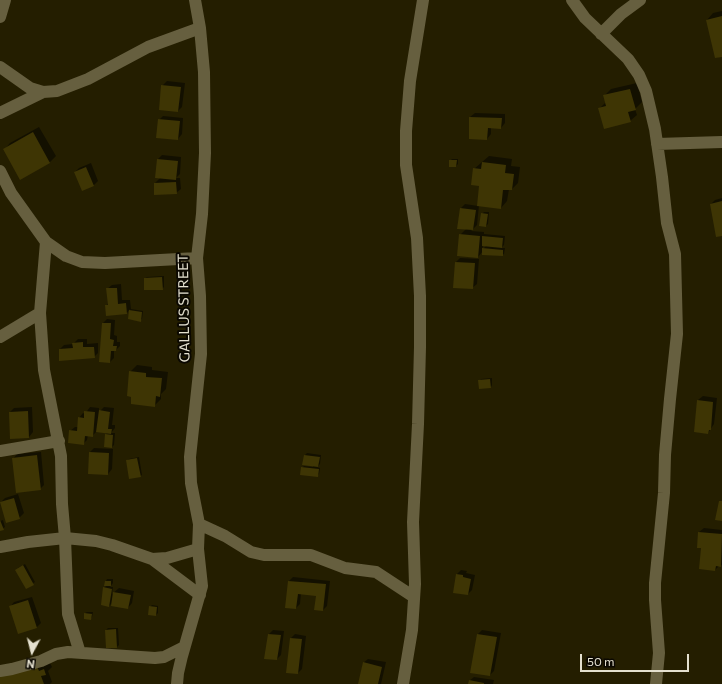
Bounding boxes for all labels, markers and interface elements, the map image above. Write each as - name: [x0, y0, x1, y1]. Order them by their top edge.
- street label: GALLUS STREET: [175, 253, 193, 363]
- north arrow: [12, 632, 52, 672]
- scale bar: [582, 646, 691, 672]
- text: 50 m: [587, 654, 615, 668]
- text: N: [26, 657, 35, 671]

